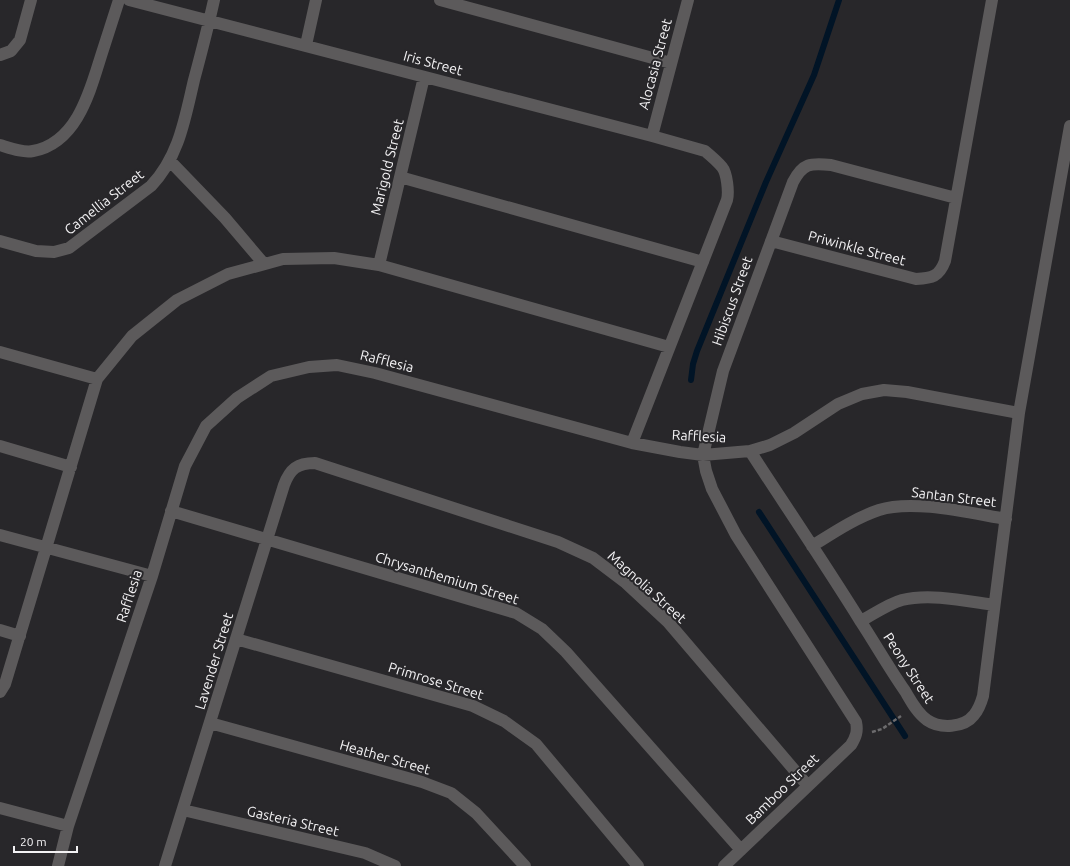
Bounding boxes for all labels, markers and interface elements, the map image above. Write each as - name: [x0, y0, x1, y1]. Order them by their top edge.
- street label: Alocasia Street: [635, 16, 675, 111]
- street label: Iris Street: [402, 47, 465, 79]
- street label: Marigold Street: [367, 117, 407, 217]
- street label: Camellia Street: [61, 166, 147, 238]
- street label: Priwinkle Street: [807, 227, 908, 269]
- street label: Hibiscus Street: [708, 254, 756, 348]
- street label: Rafflesia: [359, 347, 415, 375]
- street label: Rafflesia: [671, 427, 727, 445]
- street label: Santan Street: [911, 484, 998, 510]
- street label: Magnolia Street: [604, 548, 690, 627]
- street label: Chrysanthemium Street: [373, 549, 521, 608]
- street label: Rafflesia: [113, 568, 145, 624]
- street label: Lavender Street: [192, 610, 236, 711]
- street label: Peony Street: [880, 630, 938, 707]
- street label: Primrose Street: [386, 659, 486, 703]
- street label: Heather Street: [338, 736, 433, 778]
- street label: Bamboo Street: [742, 750, 822, 828]
- street label: Gasteria Street: [245, 803, 341, 839]
- scale bar: [14, 828, 77, 854]
- text: 20 m: [20, 835, 47, 848]

